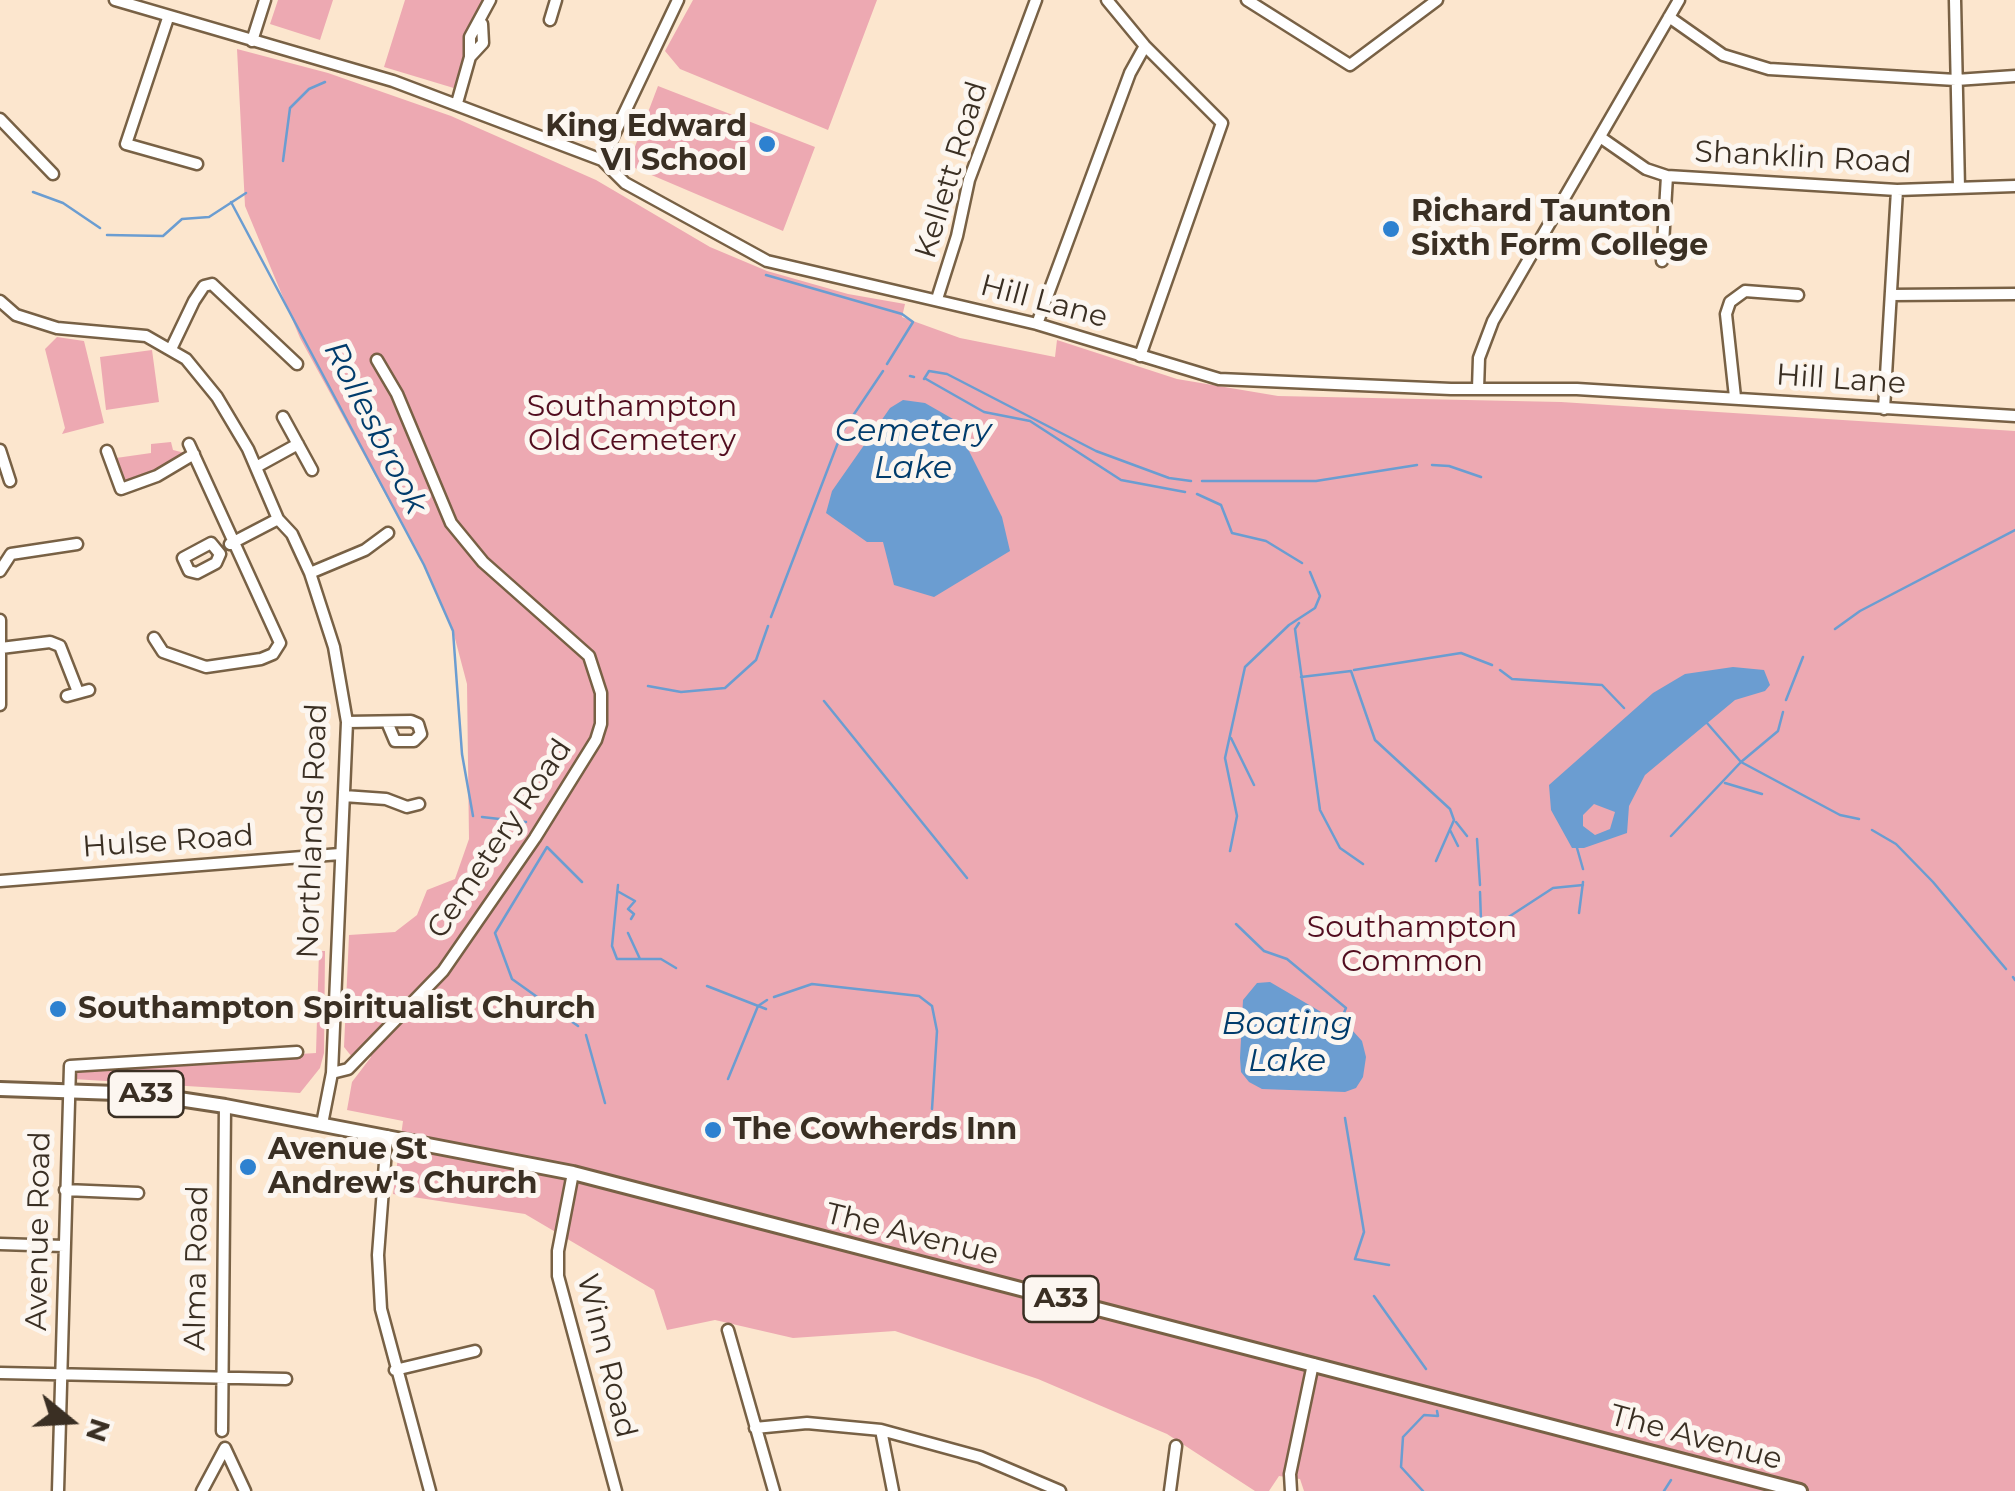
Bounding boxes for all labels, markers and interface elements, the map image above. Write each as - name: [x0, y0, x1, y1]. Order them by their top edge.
- street label: Kellett Road: [908, 77, 996, 263]
- place label: King Edward VI School: [545, 109, 747, 180]
- marker: King Edward VI School: [756, 133, 778, 155]
- street label: Shanklin Road: [1694, 134, 1912, 182]
- place label: Richard Taunton Sixth Form College: [1411, 194, 1708, 264]
- marker: Richard Taunton Sixth Form College: [1380, 218, 1402, 240]
- street label: Hill Lane: [976, 268, 1112, 336]
- water label: Rollesbrook: [315, 335, 435, 521]
- street label: Hill Lane: [1775, 358, 1907, 402]
- park label: Southampton Old Cemetery: [527, 389, 737, 460]
- water label: Cemetery Lake: [835, 413, 991, 488]
- street label: Northlands Road: [291, 703, 335, 959]
- street label: Cemetery Road: [420, 732, 580, 946]
- street label: Hulse Road: [81, 818, 255, 866]
- park label: Southampton Common: [1307, 910, 1517, 980]
- place label: Southampton Spiritualist Church: [78, 991, 596, 1027]
- marker: Southampton Spiritualist Church: [47, 998, 69, 1020]
- water label: Boating Lake: [1221, 1006, 1353, 1081]
- road number: A33: [108, 1071, 184, 1117]
- place label: The Cowherds Inn: [733, 1112, 1017, 1148]
- marker: The Cowherds Inn: [702, 1119, 724, 1141]
- street label: Avenue Road: [19, 1131, 59, 1331]
- place label: Avenue St Andrew's Church: [268, 1132, 537, 1202]
- marker: Avenue St Andrew's Church: [237, 1156, 259, 1178]
- street label: Alma Road: [178, 1185, 216, 1351]
- street label: The Avenue: [822, 1196, 1002, 1274]
- street label: Winn Road: [568, 1270, 644, 1442]
- road number: A33: [1024, 1276, 1098, 1322]
- north arrow: [20, 1371, 120, 1471]
- street label: The Avenue: [1606, 1398, 1786, 1478]
- text: N: [79, 1414, 118, 1446]

